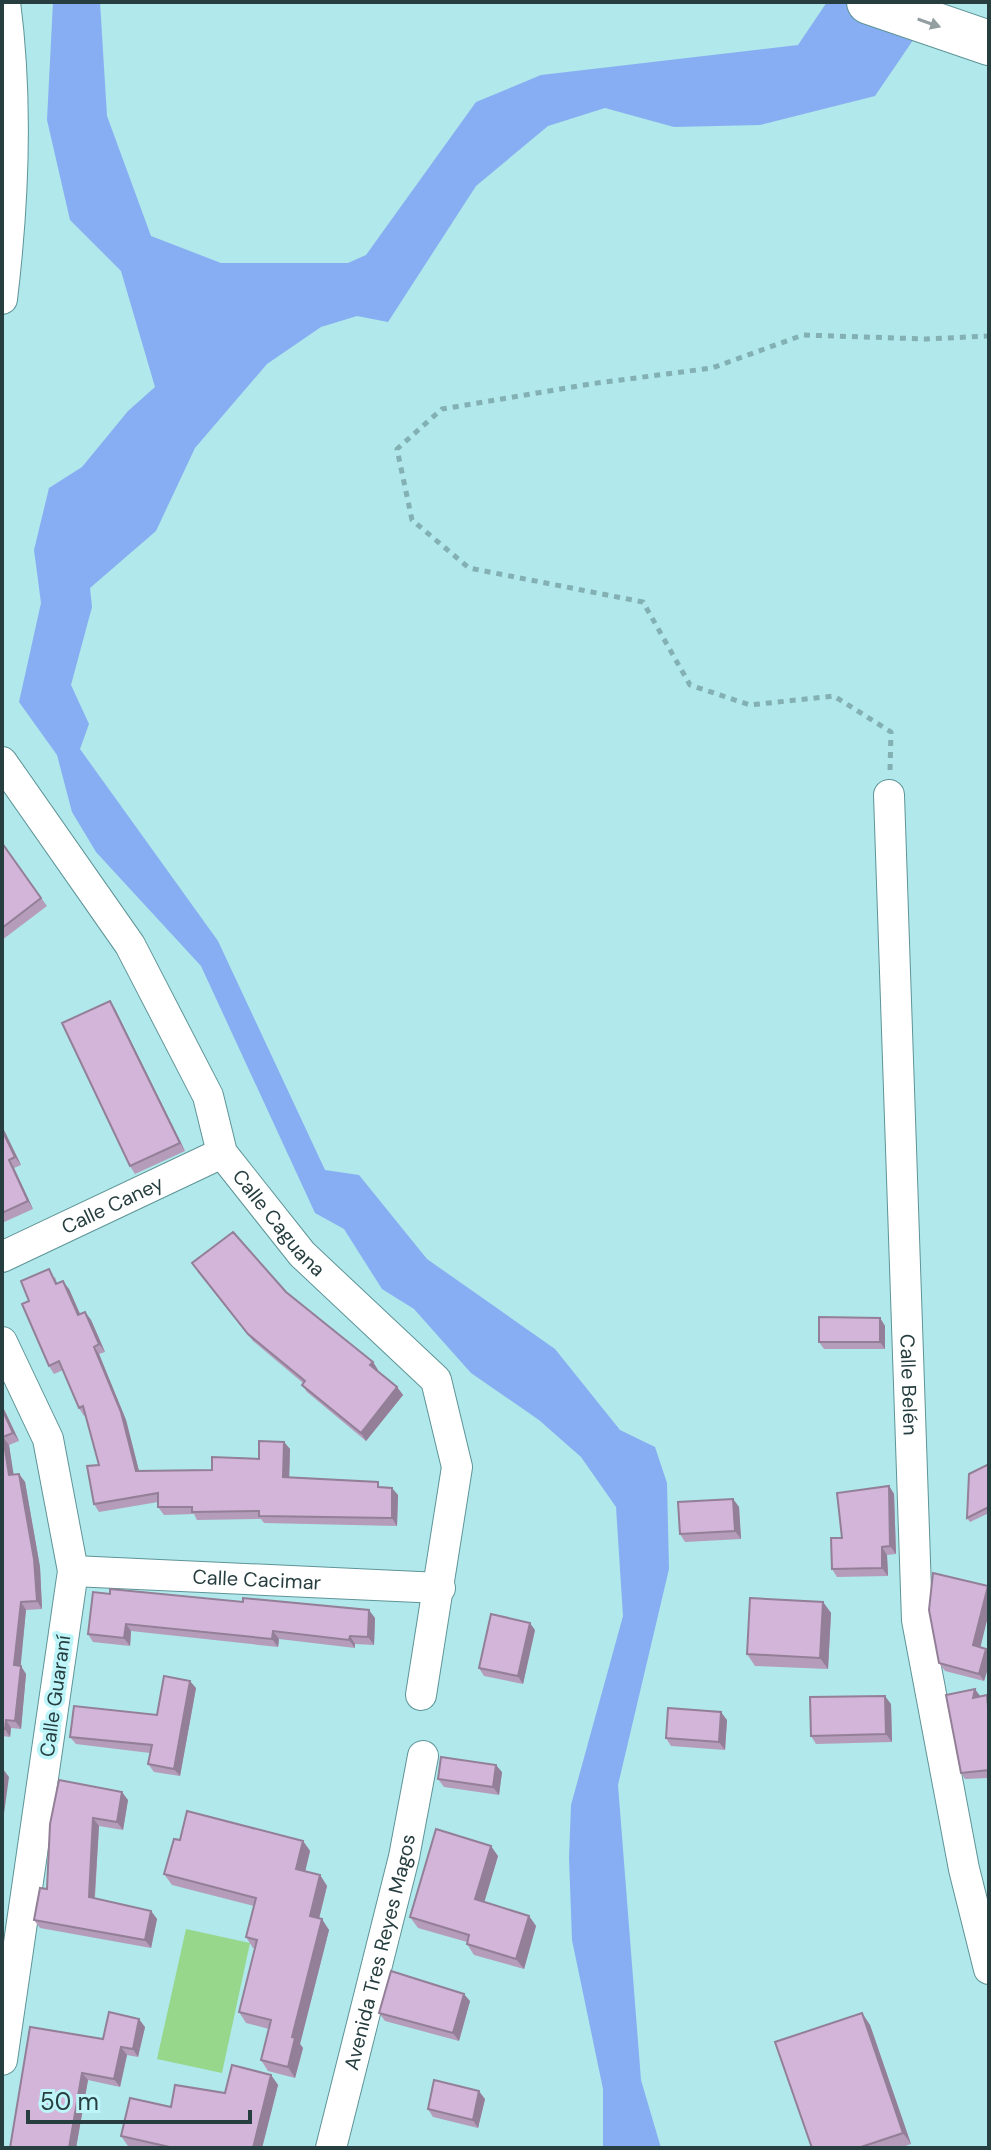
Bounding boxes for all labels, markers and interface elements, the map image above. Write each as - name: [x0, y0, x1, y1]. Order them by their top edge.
- one-way arrow: [917, 17, 941, 29]
- street label: Calle Caguana: [227, 1164, 331, 1282]
- street label: Calle Caney: [57, 1170, 167, 1240]
- street label: Calle Belén: [894, 1333, 924, 1436]
- street label: Calle Cacimar: [192, 1564, 322, 1595]
- street label: Calle Guaraní: [34, 1633, 76, 1758]
- street label: Avenida Tres Reyes Magos: [338, 1832, 421, 2073]
- scale bar: [28, 2074, 250, 2124]
- text: 50 m: [40, 2086, 99, 2117]

